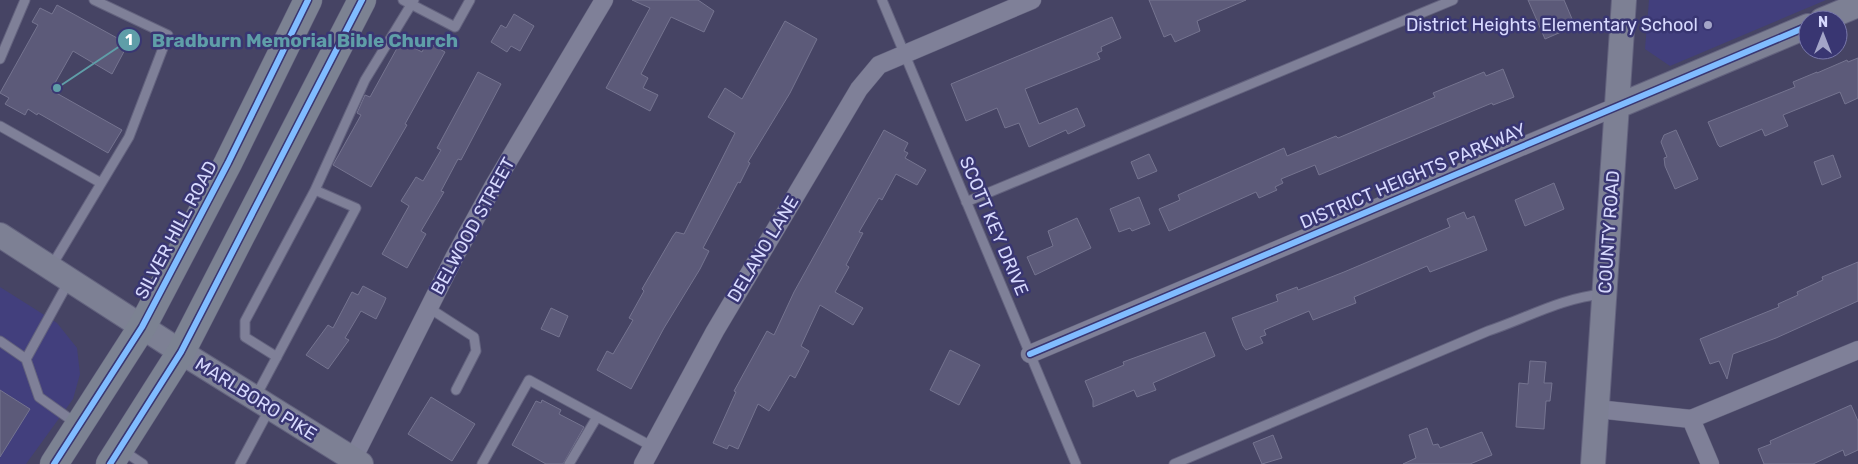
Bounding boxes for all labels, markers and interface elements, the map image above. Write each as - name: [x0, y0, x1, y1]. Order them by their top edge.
- north arrow: [1798, 10, 1848, 60]
- place label: District Heights Elementary School: [1406, 14, 1698, 36]
- text: N: [1818, 14, 1828, 31]
- marker: District Heights Elementary School: [1702, 19, 1714, 31]
- callout: Bradburn Memorial Bible Church: [117, 23, 468, 57]
- text: Bradburn Memorial Bible Church: [152, 29, 458, 52]
- text: 1: [125, 31, 133, 49]
- street label: DISTRICT HEIGHTS PARKWAY: [1297, 118, 1530, 234]
- street label: SCOTT KEY DRIVE: [955, 153, 1033, 299]
- street label: BELWOOD STREET: [426, 154, 520, 298]
- street label: SILVER HILL ROAD: [130, 157, 222, 303]
- street label: COUNTY ROAD: [1594, 170, 1624, 294]
- street label: DELANO LANE: [723, 192, 803, 306]
- street label: MARLBORO PIKE: [191, 353, 321, 445]

